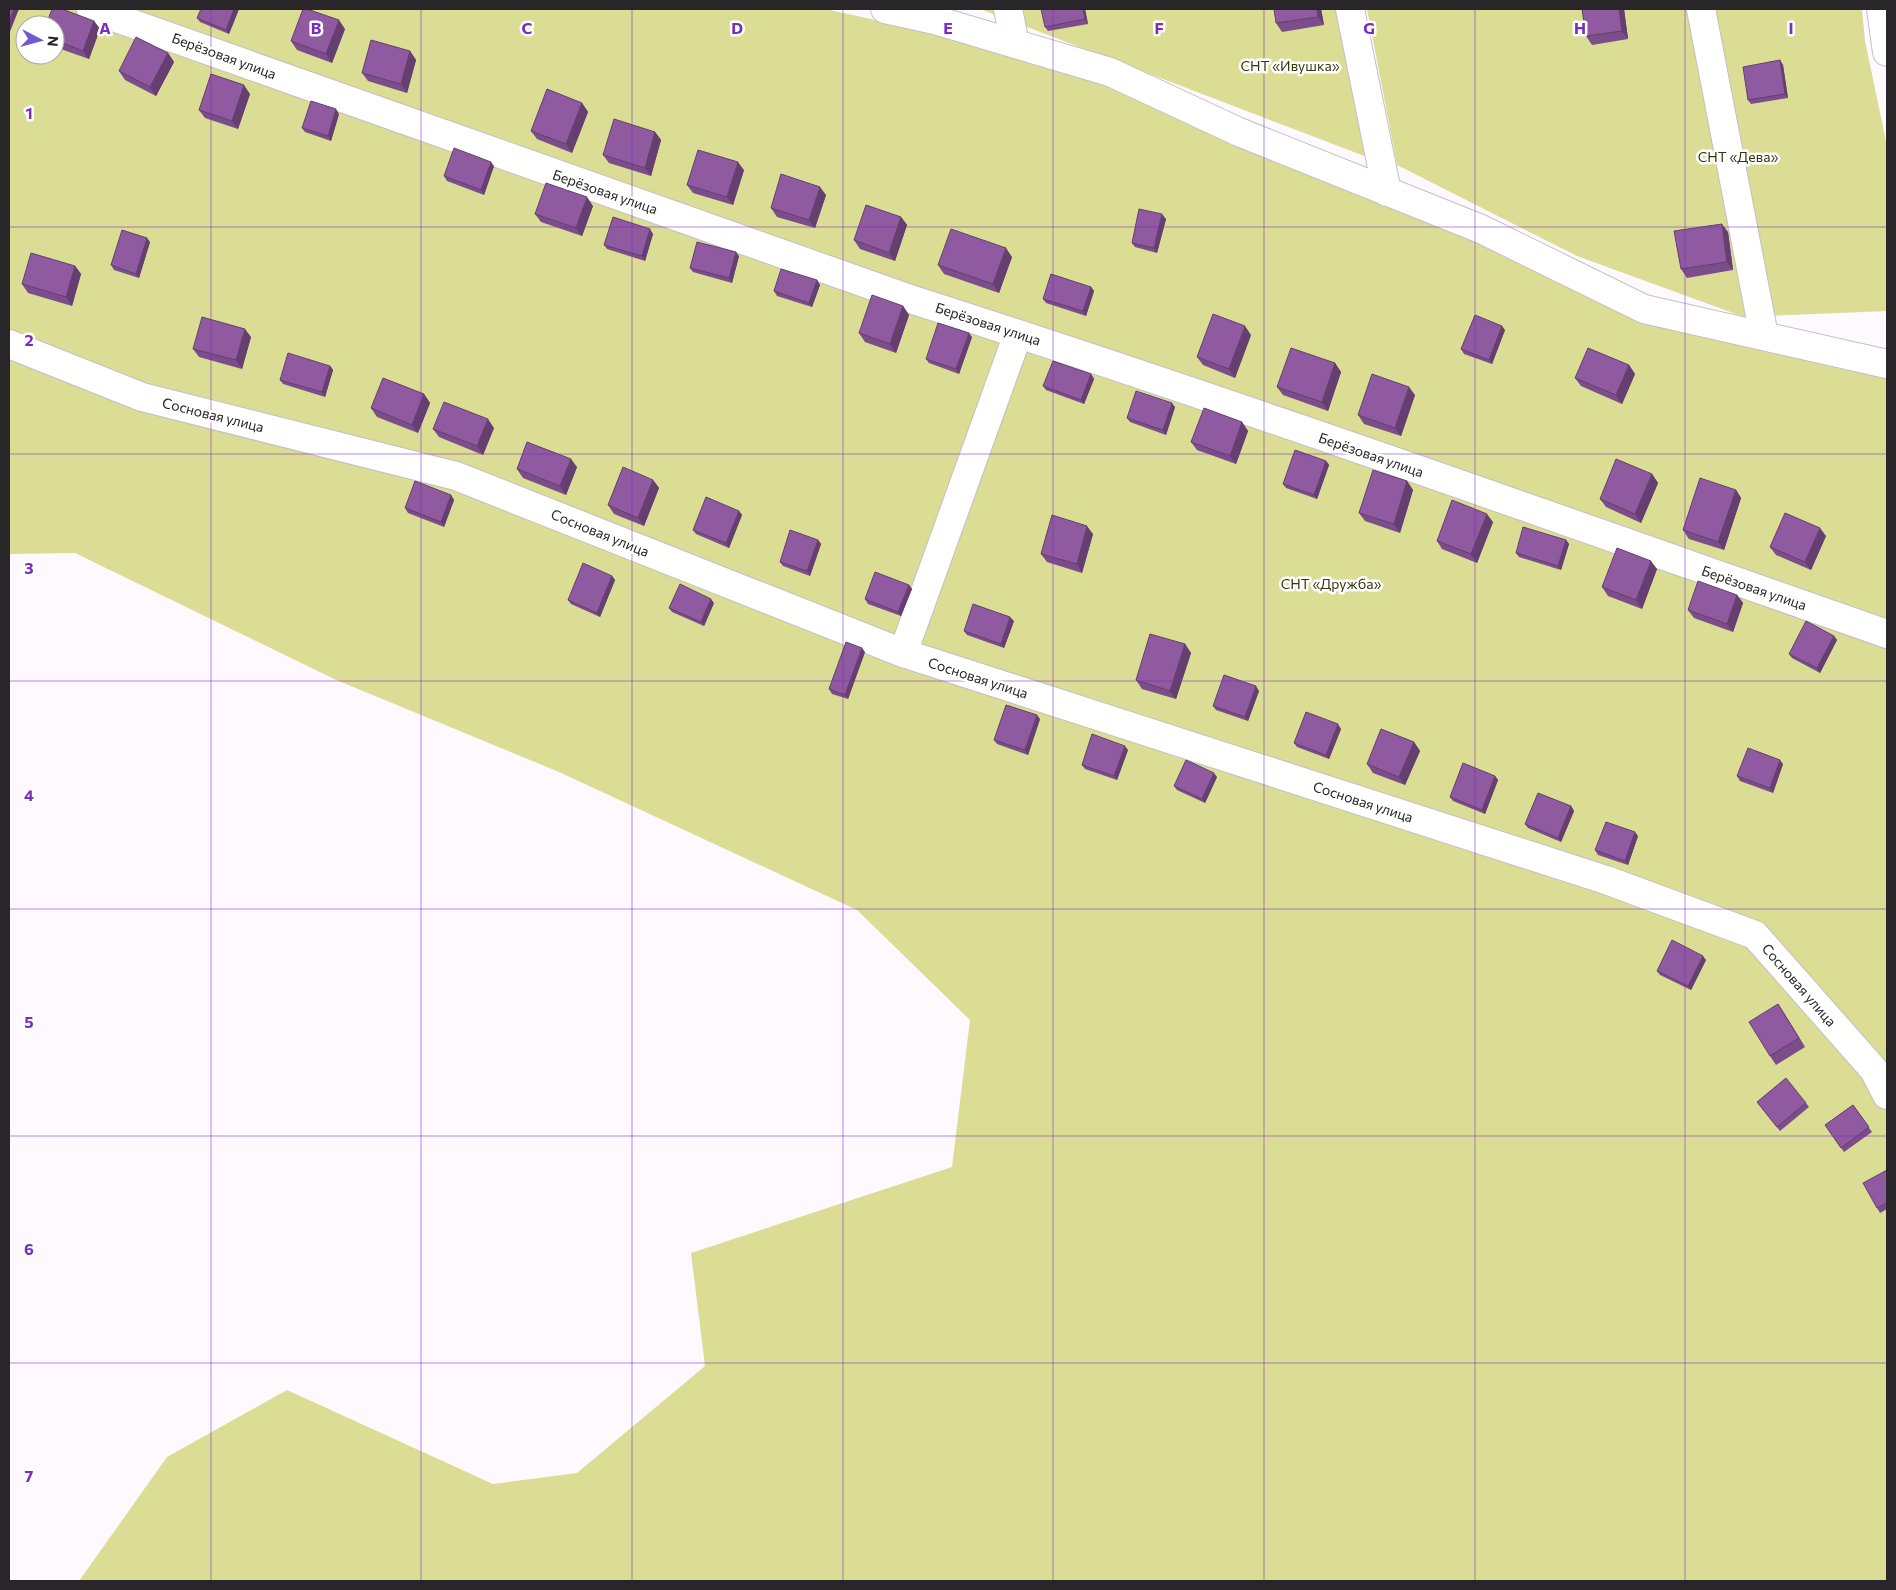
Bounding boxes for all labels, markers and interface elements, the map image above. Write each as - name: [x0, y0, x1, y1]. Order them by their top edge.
- north arrow: [15, 15, 65, 65]
- text: A: [99, 18, 111, 37]
- text: B: [311, 18, 322, 37]
- text: C: [522, 18, 533, 37]
- text: D: [731, 18, 743, 37]
- text: E: [943, 18, 953, 37]
- text: F: [1154, 18, 1164, 37]
- text: G: [1363, 18, 1375, 37]
- text: H: [1574, 18, 1586, 37]
- text: I: [1788, 18, 1794, 37]
- street label: Берёзовая улица: [170, 29, 279, 82]
- text: N: [44, 35, 62, 48]
- park label: СНТ «Ивушка»: [1240, 57, 1340, 74]
- text: 1: [25, 103, 33, 122]
- park label: СНТ «Дева»: [1698, 148, 1778, 165]
- street label: Берёзовая улица: [550, 166, 660, 217]
- street label: Берёзовая улица: [933, 298, 1043, 349]
- text: 2: [24, 330, 34, 349]
- street label: Сосновая улица: [160, 394, 266, 435]
- street label: Берёзовая улица: [1316, 429, 1426, 480]
- street label: Сосновая улица: [549, 505, 652, 560]
- text: 3: [24, 558, 34, 577]
- street label: Берёзовая улица: [1699, 562, 1809, 613]
- park label: СНТ «Дружба»: [1281, 575, 1381, 592]
- street label: Сосновая улица: [926, 653, 1030, 702]
- street label: Сосновая улица: [1311, 777, 1415, 826]
- text: 4: [24, 785, 34, 804]
- street label: Сосновая улица: [1759, 940, 1840, 1030]
- text: 5: [24, 1012, 34, 1031]
- text: 6: [24, 1239, 34, 1258]
- text: 7: [25, 1466, 34, 1485]

